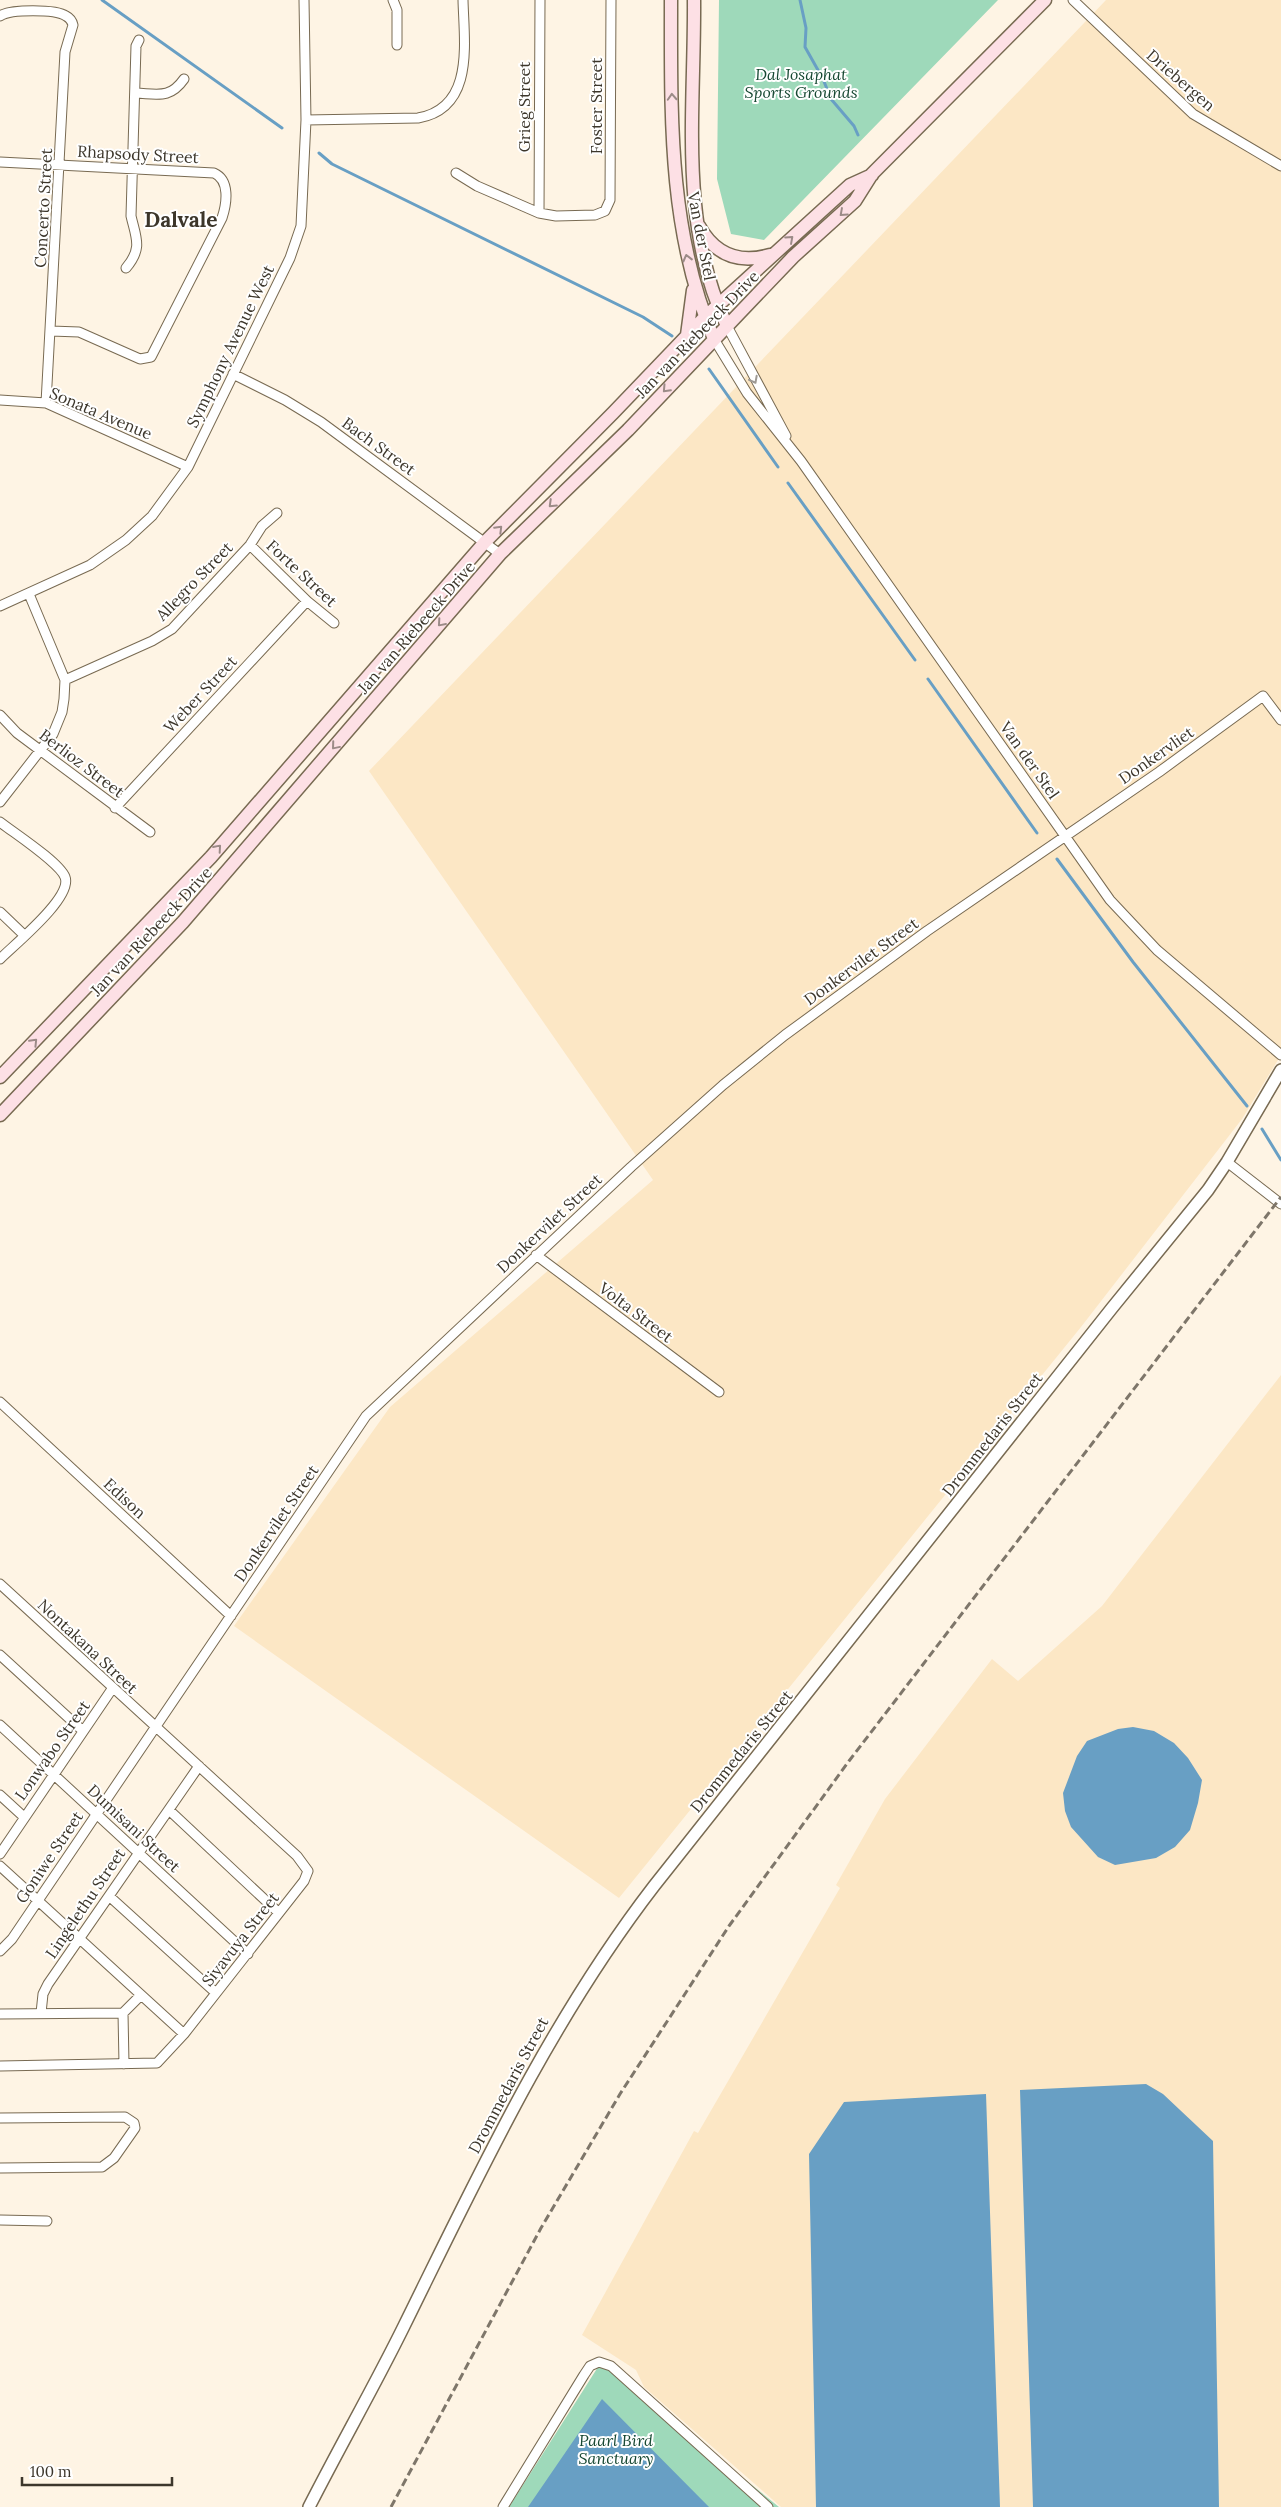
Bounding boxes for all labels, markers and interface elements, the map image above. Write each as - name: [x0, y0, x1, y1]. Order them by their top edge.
- street label: Driebergen: [1143, 45, 1219, 115]
- street label: Foster Street: [586, 57, 606, 154]
- street label: Grieg Street: [514, 61, 534, 152]
- park label: Dal Josaphat Sports Grounds: [744, 64, 858, 102]
- one-way arrow: [667, 93, 678, 101]
- street label: Rhapsody Street: [77, 141, 200, 167]
- street label: Concerto Street: [30, 147, 56, 268]
- street label: Van der Stel: [683, 189, 720, 282]
- district label: Dalvale: [144, 206, 218, 233]
- one-way arrow: [839, 207, 848, 216]
- one-way arrow: [784, 235, 793, 244]
- one-way arrow: [682, 254, 693, 263]
- street label: Symphony Avenue West: [182, 261, 278, 431]
- street label: Jan van Riebeeck Drive: [630, 266, 763, 402]
- one-way arrow: [748, 375, 758, 384]
- street label: Sonata Avenue: [47, 382, 155, 444]
- one-way arrow: [663, 383, 672, 392]
- street label: Bach Street: [338, 413, 420, 480]
- one-way arrow: [548, 498, 557, 507]
- one-way arrow: [493, 526, 502, 535]
- street label: Forte Street: [262, 535, 342, 611]
- street label: Allegro Street: [151, 537, 237, 625]
- street label: Jan van Riebeeck Drive: [352, 556, 479, 698]
- one-way arrow: [438, 617, 447, 626]
- street label: Weber Street: [159, 651, 241, 737]
- street label: Van der Stel: [995, 717, 1064, 803]
- street label: Donkervliet: [1115, 721, 1198, 788]
- street label: Berlioz Street: [35, 724, 129, 802]
- one-way arrow: [333, 740, 341, 749]
- one-way arrow: [213, 845, 221, 854]
- street label: Jan van Riebeeck Drive: [85, 862, 216, 1000]
- street label: Donkervilet Street: [800, 912, 923, 1009]
- one-way arrow: [28, 1038, 37, 1047]
- street label: Donkervilet Street: [492, 1169, 606, 1277]
- street label: Volta Street: [594, 1277, 678, 1347]
- street label: Drommedaris Street: [937, 1368, 1047, 1500]
- street label: Donkervilet Street: [230, 1460, 323, 1585]
- street label: Edison: [100, 1473, 150, 1523]
- street label: Nontakana Street: [34, 1594, 143, 1698]
- street label: Drommedaris Street: [686, 1685, 797, 1816]
- street label: Lonwabo Street: [10, 1696, 94, 1804]
- street label: Dumisani Street: [83, 1780, 185, 1877]
- street label: Goniwe Street: [11, 1807, 88, 1907]
- street label: Lingelethu Street: [41, 1843, 130, 1962]
- street label: Siyavuya Street: [197, 1887, 283, 1990]
- street label: Drommedaris Street: [464, 2013, 553, 2157]
- park label: Paarl Bird Sanctuary: [578, 2430, 654, 2468]
- scale bar: [22, 2454, 172, 2486]
- text: 100 m: [30, 2462, 71, 2481]

